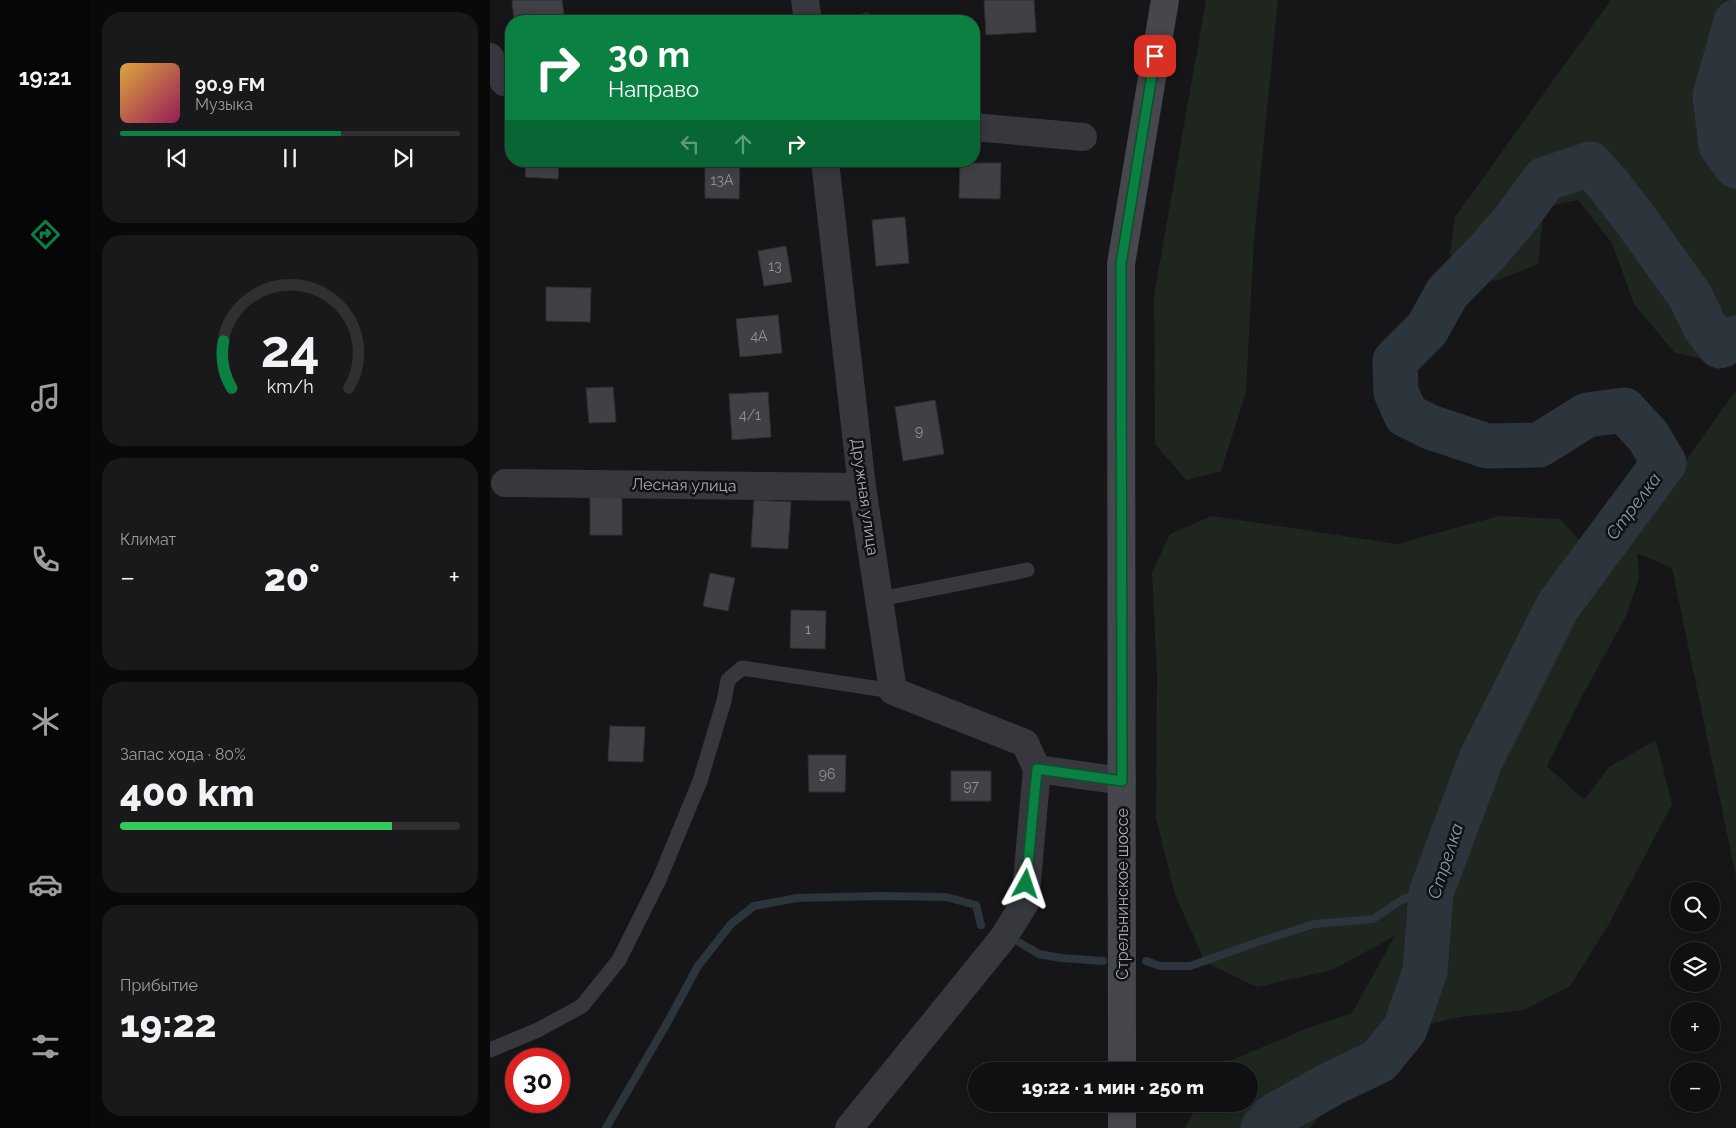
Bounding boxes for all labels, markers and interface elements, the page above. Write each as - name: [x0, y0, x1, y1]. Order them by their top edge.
- text: 30 m: [608, 34, 690, 75]
- icon: right: [525, 35, 590, 100]
- pin: [1134, 35, 1176, 77]
- icon: arrive: [1141, 42, 1169, 70]
- text: 19:21: [19, 64, 71, 90]
- text: 90.9 FM: [195, 73, 265, 95]
- text: Направо: [608, 76, 699, 102]
- text: Музыка: [195, 95, 253, 114]
- icon: left: [676, 130, 704, 158]
- icon: ahead: [729, 130, 757, 158]
- icon: right: [782, 130, 810, 158]
- icon: previous: [163, 144, 191, 172]
- icon: pause: [276, 144, 304, 172]
- icon: next: [389, 144, 417, 172]
- house number: 13А: [711, 172, 734, 188]
- icon: directions: [28, 217, 63, 252]
- house number: 13: [768, 258, 782, 274]
- text: 24: [260, 318, 320, 379]
- house number: 4А: [750, 328, 768, 344]
- text: km/h: [266, 376, 314, 397]
- icon: music: [28, 380, 63, 415]
- house number: 4/1: [739, 407, 761, 423]
- house number: 9: [915, 423, 923, 439]
- street label: Дружная улица: [847, 437, 883, 557]
- water label: Стрелка: [1601, 468, 1665, 544]
- street label: Лесная улица: [631, 475, 737, 495]
- text: Климат: [120, 530, 176, 549]
- icon: phone: [28, 542, 63, 577]
- text: 20°: [264, 555, 320, 600]
- text: −: [120, 561, 135, 594]
- text: +: [448, 561, 460, 594]
- house number: 1: [805, 621, 811, 637]
- icon: climate: [28, 704, 63, 739]
- text: Запас хода · 80%: [120, 745, 246, 764]
- house number: 96: [819, 766, 835, 782]
- text: 400 km: [120, 770, 255, 815]
- house number: 97: [963, 778, 979, 794]
- street label: Стрельнинское шоссе: [1113, 808, 1132, 980]
- water label: Стрелка: [1423, 820, 1467, 901]
- position arrow: [999, 857, 1051, 909]
- icon: car: [28, 867, 63, 902]
- map controls: [1670, 882, 1720, 1112]
- button: search: [1670, 882, 1720, 932]
- button: layers: [1670, 942, 1720, 992]
- text: Прибытие: [120, 976, 198, 995]
- text: 19:22: [120, 1001, 217, 1046]
- button: +: [1670, 1002, 1720, 1052]
- icon: filters: [28, 1029, 63, 1064]
- speed limit sign: 30: [505, 1048, 570, 1113]
- button: −: [1670, 1062, 1720, 1112]
- text: 19:22 · 1 мин · 250 m: [1022, 1076, 1204, 1098]

